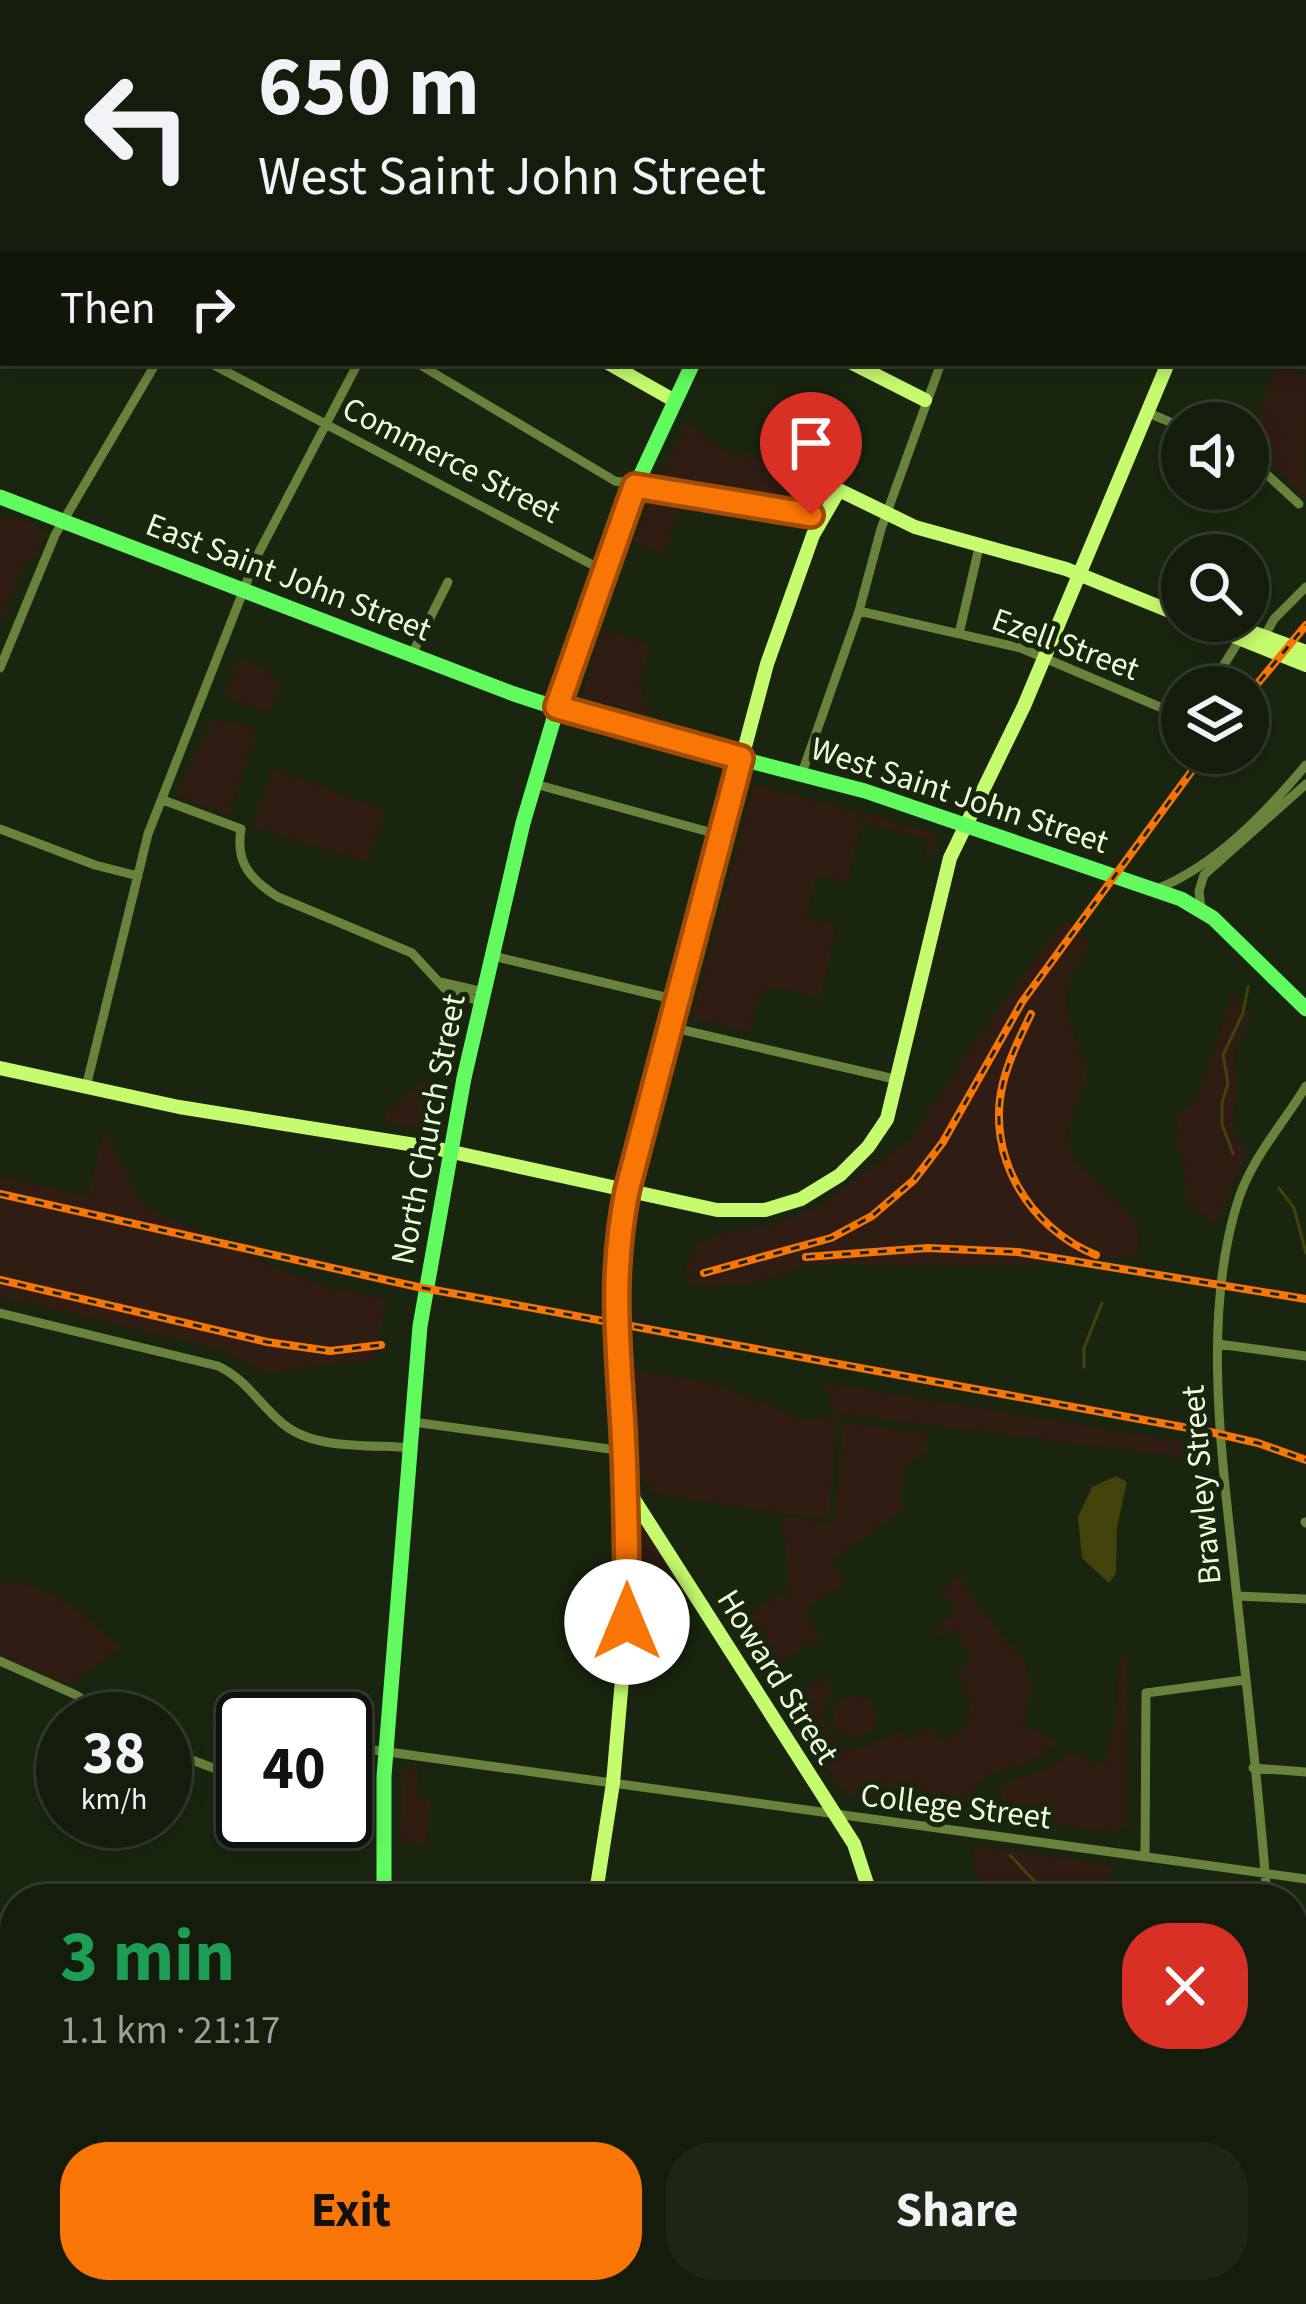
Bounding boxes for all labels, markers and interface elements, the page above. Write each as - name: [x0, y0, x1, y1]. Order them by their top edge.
- text: 650 m: [258, 28, 480, 148]
- icon: left: [60, 48, 216, 204]
- text: West Saint John Street: [258, 139, 766, 216]
- icon: right: [180, 276, 246, 342]
- text: Then: [60, 277, 156, 341]
- street label: Commerce Street: [334, 385, 568, 536]
- pin: [760, 392, 862, 515]
- map controls: [1161, 402, 1269, 774]
- button: sound: [1161, 402, 1269, 510]
- icon: arrive: [778, 410, 844, 476]
- street label: East Saint John Street: [139, 501, 438, 653]
- button: search: [1161, 534, 1269, 642]
- street label: Ezell Street: [985, 596, 1146, 693]
- button: layers: [1161, 666, 1269, 774]
- street label: West Saint John Street: [805, 725, 1114, 866]
- street label: North Church Street: [379, 990, 478, 1269]
- street label: Brawley Street: [1169, 1383, 1234, 1587]
- position arrow: [564, 1559, 690, 1685]
- street label: Howard Street: [705, 1580, 850, 1773]
- speed limit sign: 40: [216, 1692, 372, 1848]
- text: 38: [82, 1712, 146, 1797]
- street label: College Street: [858, 1771, 1054, 1841]
- text: km/h: [81, 1778, 147, 1821]
- text: 3 min: [60, 1906, 235, 2009]
- button: close: [1122, 1923, 1248, 2049]
- text: 1.1 km · 21:17: [60, 2003, 280, 2059]
- button: Exit: [60, 2142, 642, 2280]
- button: Share: [666, 2142, 1248, 2280]

